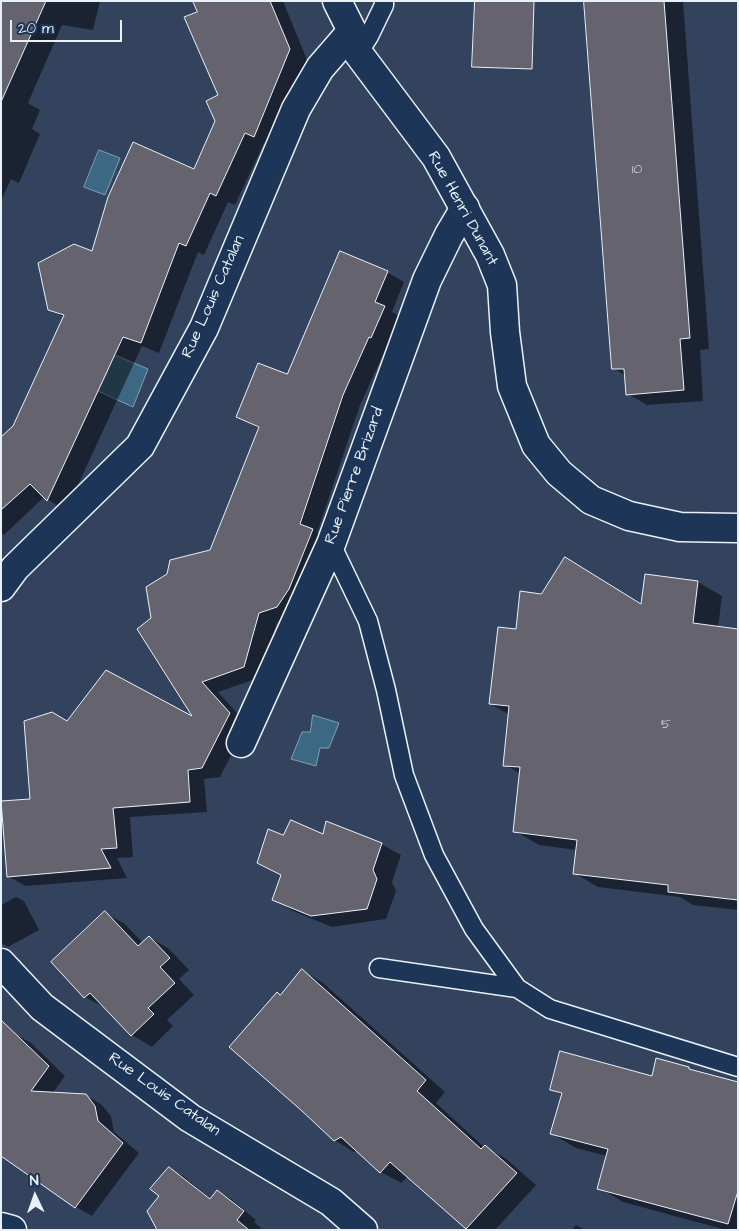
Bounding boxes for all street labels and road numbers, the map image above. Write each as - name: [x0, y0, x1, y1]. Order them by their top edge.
- street label: Rue Henri Dunant: [423, 148, 501, 270]
- street label: Rue Louis Catalan: [178, 233, 250, 361]
- street label: Rue Pierre Brizard: [321, 405, 389, 547]
- street label: Rue Louis Catalan: [104, 1049, 224, 1141]

